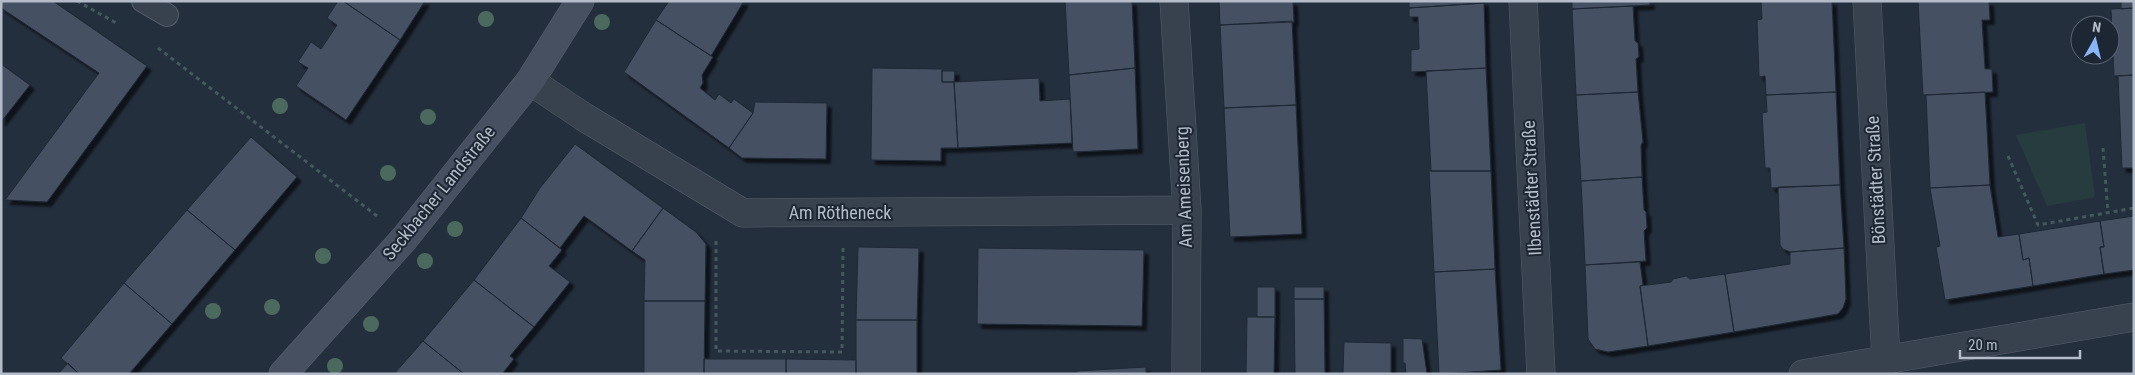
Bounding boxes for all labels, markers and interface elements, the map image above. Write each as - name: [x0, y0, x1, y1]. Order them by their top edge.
- north arrow: [2070, 15, 2120, 65]
- text: N: [2091, 19, 2102, 36]
- street label: Bönstädter Straße: [1862, 115, 1889, 245]
- street label: Ilbenstädter Straße: [1517, 120, 1546, 256]
- street label: Seckbacher Landstraße: [378, 121, 499, 264]
- street label: Am Ameisenberg: [1171, 126, 1196, 248]
- street label: Am Rötheneck: [789, 202, 891, 223]
- scale bar: [1960, 328, 2080, 360]
- text: 20 m: [1968, 336, 1998, 354]

